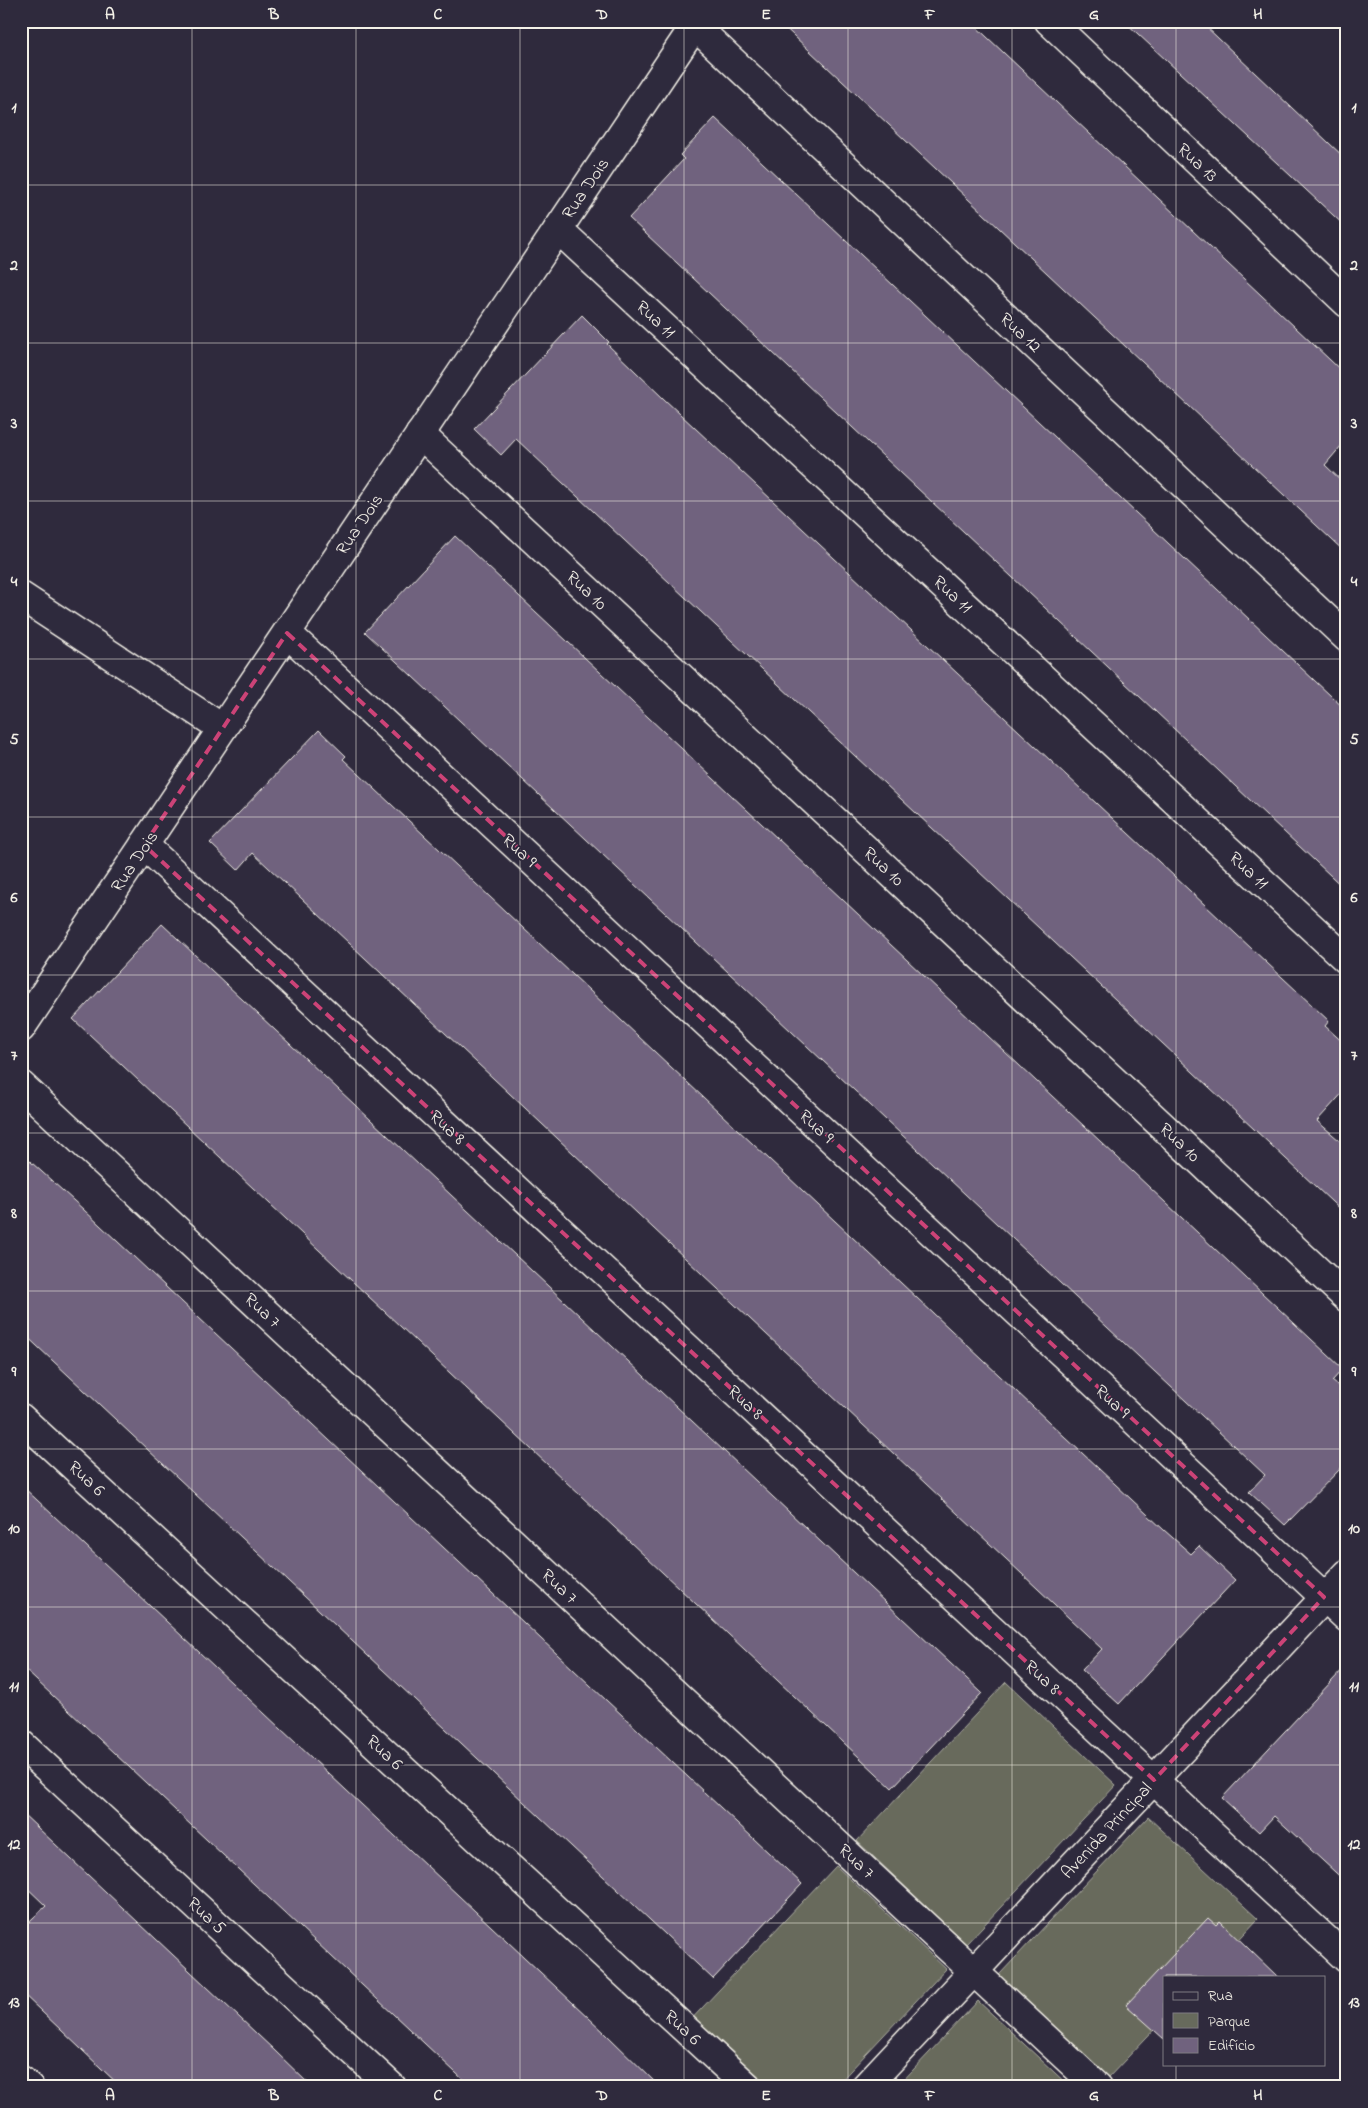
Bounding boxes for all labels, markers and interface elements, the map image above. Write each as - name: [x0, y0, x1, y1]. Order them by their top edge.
- text: A: [105, 3, 115, 27]
- text: B: [268, 3, 280, 27]
- text: C: [434, 3, 443, 27]
- text: D: [595, 3, 608, 27]
- text: E: [761, 3, 771, 27]
- text: F: [924, 3, 936, 27]
- text: G: [1089, 3, 1099, 27]
- text: H: [1253, 3, 1263, 27]
- text: 1: [11, 96, 17, 120]
- text: 1: [1351, 96, 1357, 120]
- street label: Rua 13: [1170, 138, 1223, 189]
- street label: Rua Dois: [556, 153, 617, 225]
- text: 2: [9, 254, 18, 278]
- text: 2: [1349, 254, 1358, 278]
- street label: Rua 11: [629, 295, 680, 346]
- street label: Rua 12: [993, 307, 1046, 360]
- text: 3: [10, 412, 18, 436]
- text: 3: [1350, 412, 1358, 436]
- street label: Rua Dois: [330, 489, 391, 561]
- street label: Rua 10: [559, 566, 612, 617]
- text: 4: [10, 570, 18, 594]
- street label: Rua 11: [926, 570, 977, 621]
- text: 4: [1350, 570, 1358, 594]
- text: 5: [9, 728, 19, 752]
- text: 5: [1349, 728, 1359, 752]
- street label: Rua Dois: [105, 826, 166, 898]
- street label: Rua 9: [495, 828, 542, 875]
- street label: Rua 10: [856, 842, 909, 893]
- street label: Rua 11: [1222, 846, 1273, 897]
- text: 6: [9, 886, 18, 910]
- text: 6: [1349, 886, 1358, 910]
- text: 7: [11, 1044, 18, 1068]
- text: 7: [1351, 1044, 1358, 1068]
- street label: Rua 9: [792, 1104, 839, 1151]
- street label: Rua 8: [423, 1105, 471, 1152]
- street label: Rua 10: [1152, 1118, 1205, 1169]
- text: 8: [10, 1202, 17, 1226]
- text: 8: [1350, 1202, 1357, 1226]
- street label: Rua 7: [237, 1288, 286, 1336]
- text: 9: [11, 1360, 17, 1384]
- text: 9: [1351, 1360, 1357, 1384]
- street label: Rua 9: [1088, 1379, 1135, 1426]
- street label: Rua 8: [721, 1380, 769, 1427]
- street label: Rua 6: [61, 1456, 110, 1503]
- text: 10: [8, 1517, 20, 1541]
- text: 10: [1348, 1517, 1360, 1541]
- street label: Rua 7: [534, 1564, 583, 1612]
- street label: Rua 8: [1018, 1655, 1066, 1702]
- text: 11: [9, 1675, 20, 1699]
- text: 11: [1349, 1675, 1360, 1699]
- street label: Rua 6: [359, 1730, 408, 1777]
- street label: Avenida Principal: [1056, 1777, 1159, 1886]
- text: 12: [7, 1833, 21, 1857]
- text: 12: [1347, 1833, 1361, 1857]
- street label: Rua 7: [831, 1839, 880, 1887]
- street label: Rua 5: [180, 1892, 231, 1941]
- legend: [1163, 1976, 1326, 2066]
- text: Rua: [1208, 1985, 1233, 2007]
- text: 13: [8, 1991, 20, 2015]
- text: 13: [1348, 1991, 1360, 2015]
- street label: Rua 6: [657, 2005, 706, 2052]
- text: Parque: [1208, 2011, 1250, 2033]
- text: Edifício: [1208, 2035, 1255, 2057]
- text: A: [105, 2084, 115, 2108]
- text: B: [268, 2084, 280, 2108]
- text: C: [434, 2084, 443, 2108]
- text: D: [595, 2084, 608, 2108]
- text: E: [761, 2084, 771, 2108]
- text: F: [924, 2084, 936, 2108]
- text: G: [1089, 2084, 1099, 2108]
- text: H: [1253, 2084, 1263, 2108]

